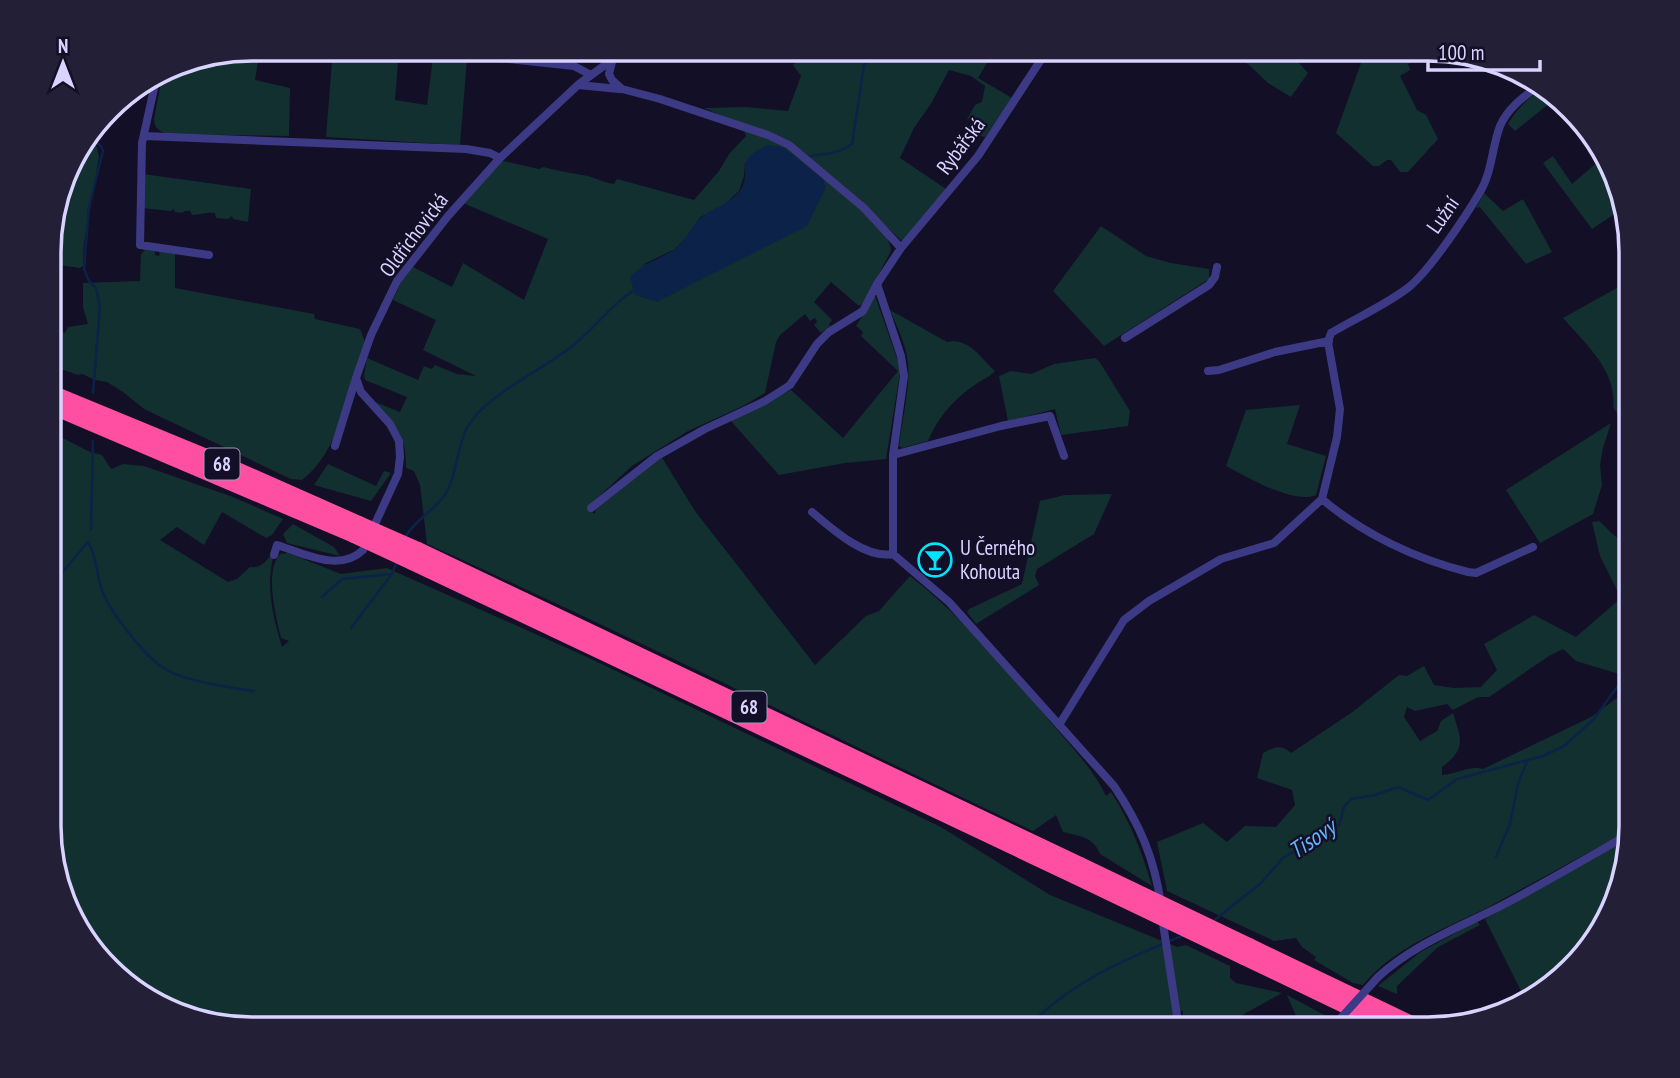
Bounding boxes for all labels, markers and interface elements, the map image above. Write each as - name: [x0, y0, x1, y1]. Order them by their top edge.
- north arrow: [28, 28, 98, 98]
- scale bar: [1428, 28, 1540, 72]
- text: N: [58, 34, 68, 58]
- text: 100 m: [1438, 39, 1484, 66]
- street label: Rybářská: [930, 112, 991, 180]
- street label: Oldřichovická: [373, 187, 454, 282]
- street label: Lužní: [1420, 191, 1465, 238]
- road number: 68: [204, 449, 240, 480]
- place label: U Černého Kohouta: [960, 534, 1035, 585]
- bar icon: U Černého Kohouta: [916, 541, 954, 579]
- road number: 68: [732, 692, 766, 722]
- water label: Tisový: [1283, 811, 1344, 865]

